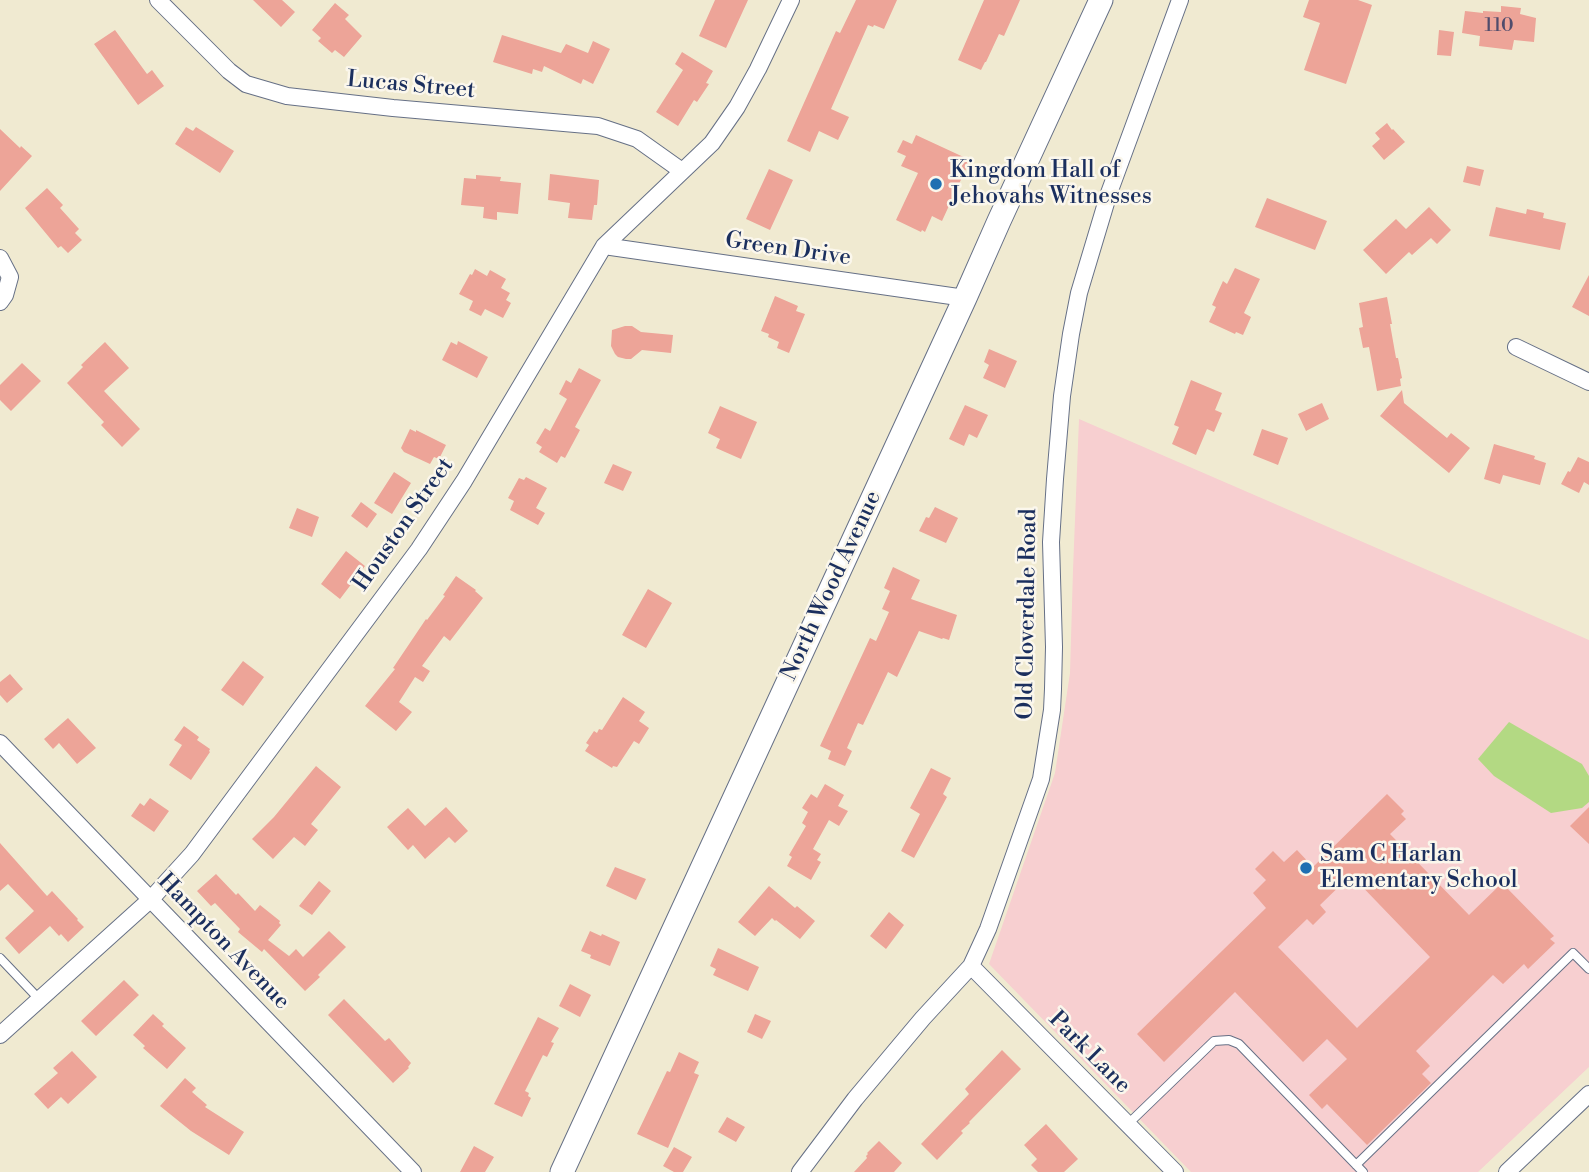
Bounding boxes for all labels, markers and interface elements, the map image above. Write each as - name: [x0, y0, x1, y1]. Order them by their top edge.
- house number: 110: [1485, 15, 1513, 37]
- street label: Lucas Street: [346, 67, 476, 105]
- place label: Kingdom Hall of Jehovahs Witnesses: [950, 157, 1152, 211]
- marker: Kingdom Hall of Jehovahs Witnesses: [928, 176, 944, 192]
- street label: Green Drive: [723, 228, 853, 272]
- street label: Houston Street: [348, 453, 460, 597]
- street label: North Wood Avenue: [776, 487, 888, 685]
- street label: Old Cloverdale Road: [1012, 508, 1044, 720]
- place label: Sam C Harlan Elementary School: [1320, 841, 1518, 895]
- marker: Sam C Harlan Elementary School: [1298, 860, 1314, 876]
- street label: Hampton Avenue: [151, 868, 295, 1016]
- street label: Park Lane: [1042, 1006, 1136, 1100]

